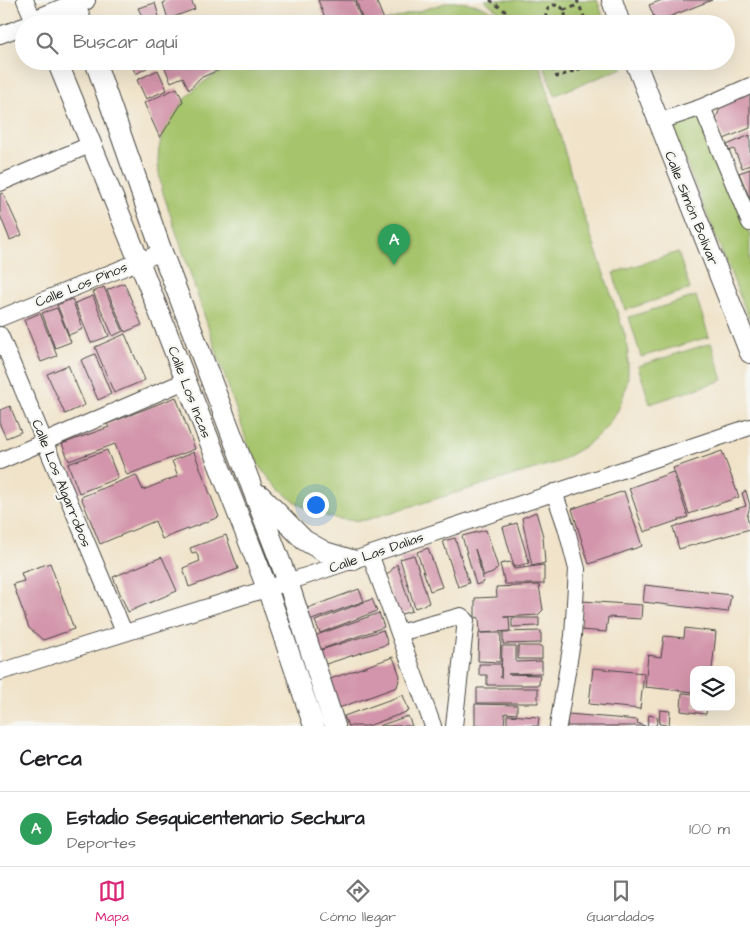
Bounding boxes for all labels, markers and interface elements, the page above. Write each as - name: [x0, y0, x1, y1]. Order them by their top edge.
- search box: [15, 15, 735, 70]
- icon: search: [33, 29, 61, 57]
- text: Buscar aquí: [73, 29, 177, 56]
- street label: Calle Simón Bolivar: [659, 148, 723, 269]
- pin: A: [378, 224, 410, 265]
- street label: Calle Los Pinos: [32, 257, 130, 313]
- street label: Calle Los Incas: [162, 344, 216, 441]
- street label: Calle Los Algarrobos: [26, 416, 96, 550]
- your location: [303, 492, 329, 518]
- street label: Calle Las Dalias: [326, 527, 426, 578]
- map controls: [690, 666, 735, 711]
- button: layers: [690, 666, 735, 711]
- text: Cerca: [20, 744, 82, 773]
- text: Estadio Sesquicentenario Sechura: [67, 805, 365, 832]
- text: A: [31, 818, 41, 840]
- text: 100 m: [689, 818, 730, 840]
- text: Deportes: [67, 832, 136, 854]
- tab: Mapa: [95, 877, 129, 927]
- tab: Cómo llegar: [320, 877, 396, 927]
- tab: Guardados: [587, 877, 655, 927]

